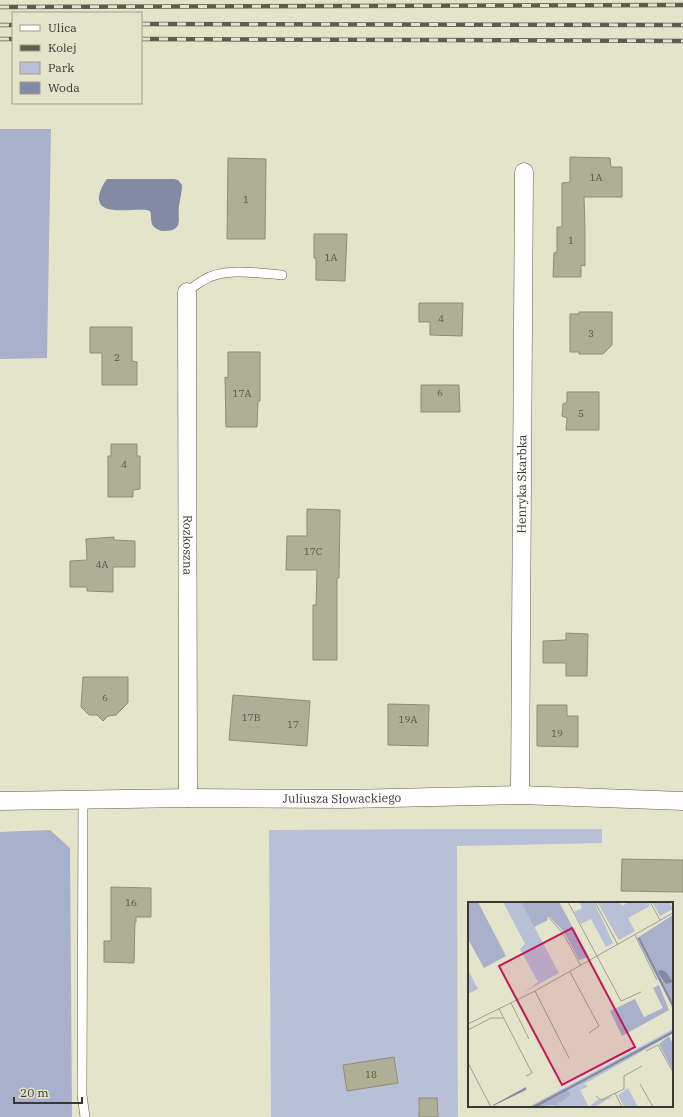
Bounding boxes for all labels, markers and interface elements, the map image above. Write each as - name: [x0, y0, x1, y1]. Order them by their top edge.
- legend: [12, 12, 142, 104]
- text: Ulica: [48, 20, 77, 35]
- text: Kolej: [48, 40, 77, 55]
- text: Park: [48, 60, 74, 75]
- text: Woda: [48, 80, 80, 95]
- house number: 1A: [590, 171, 603, 184]
- house number: 1: [243, 193, 249, 206]
- house number: 1: [568, 234, 574, 247]
- house number: 1A: [325, 251, 338, 264]
- house number: 4: [438, 312, 444, 325]
- house number: 3: [588, 327, 594, 340]
- house number: 2: [114, 351, 120, 364]
- house number: 6: [437, 386, 443, 399]
- house number: 17A: [233, 387, 252, 400]
- house number: 5: [578, 407, 584, 420]
- street label: Henryka Skarbka: [514, 434, 529, 533]
- house number: 4: [121, 458, 127, 471]
- street label: Rozkoszna: [180, 515, 196, 576]
- house number: 17C: [304, 545, 322, 558]
- house number: 4A: [96, 558, 109, 571]
- house number: 6: [102, 691, 108, 704]
- house number: 17B: [242, 711, 261, 724]
- house number: 19A: [399, 713, 418, 726]
- house number: 17: [287, 718, 299, 731]
- house number: 19: [551, 727, 563, 740]
- street label: Juliusza Słowackiego: [283, 790, 402, 806]
- house number: 16: [125, 896, 137, 909]
- inset map: [468, 902, 673, 1107]
- house number: 18: [365, 1068, 377, 1081]
- scale bar: [14, 1079, 82, 1105]
- text: 20 m: [20, 1085, 49, 1100]

